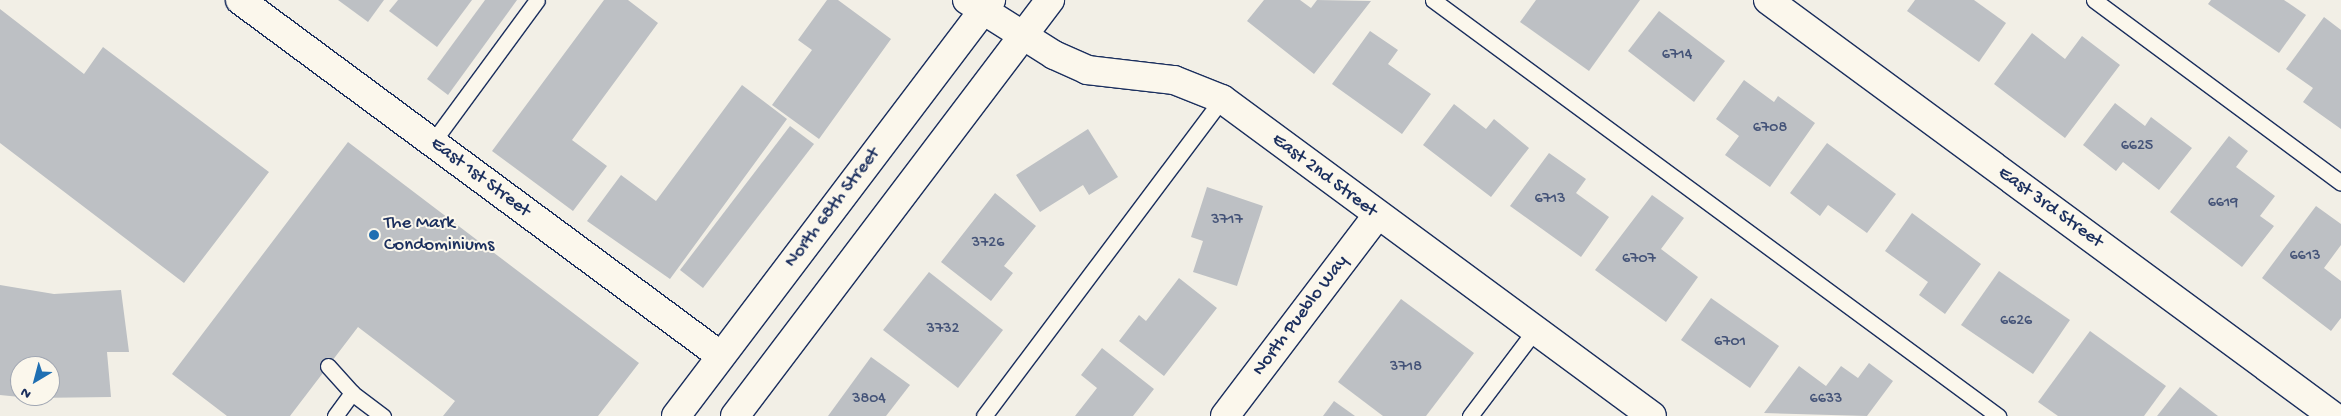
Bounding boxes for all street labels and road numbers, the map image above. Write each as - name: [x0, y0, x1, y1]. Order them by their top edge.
- street label: East 2nd Street: [1267, 129, 1381, 223]
- street label: East 1st Street: [426, 133, 534, 223]
- street label: North 68th Street: [780, 143, 886, 273]
- street label: East 3rd Street: [1993, 162, 2107, 254]
- street label: North Pueblo Way: [1248, 251, 1354, 381]

